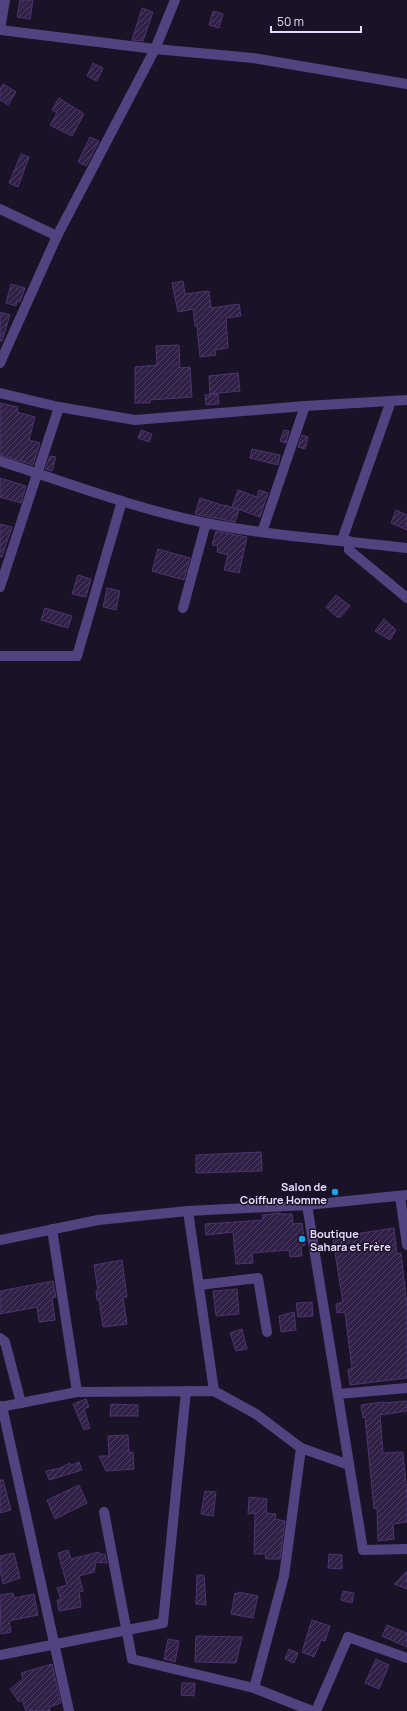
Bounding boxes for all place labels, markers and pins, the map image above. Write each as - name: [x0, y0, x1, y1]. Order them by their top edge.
- place label: Salon de Coiffure Homme: [240, 1179, 327, 1207]
- marker: Salon de Coiffure Homme: [330, 1187, 340, 1197]
- place label: Boutique Sahara et Frère: [310, 1226, 391, 1254]
- marker: Boutique Sahara et Frère: [297, 1234, 307, 1244]

